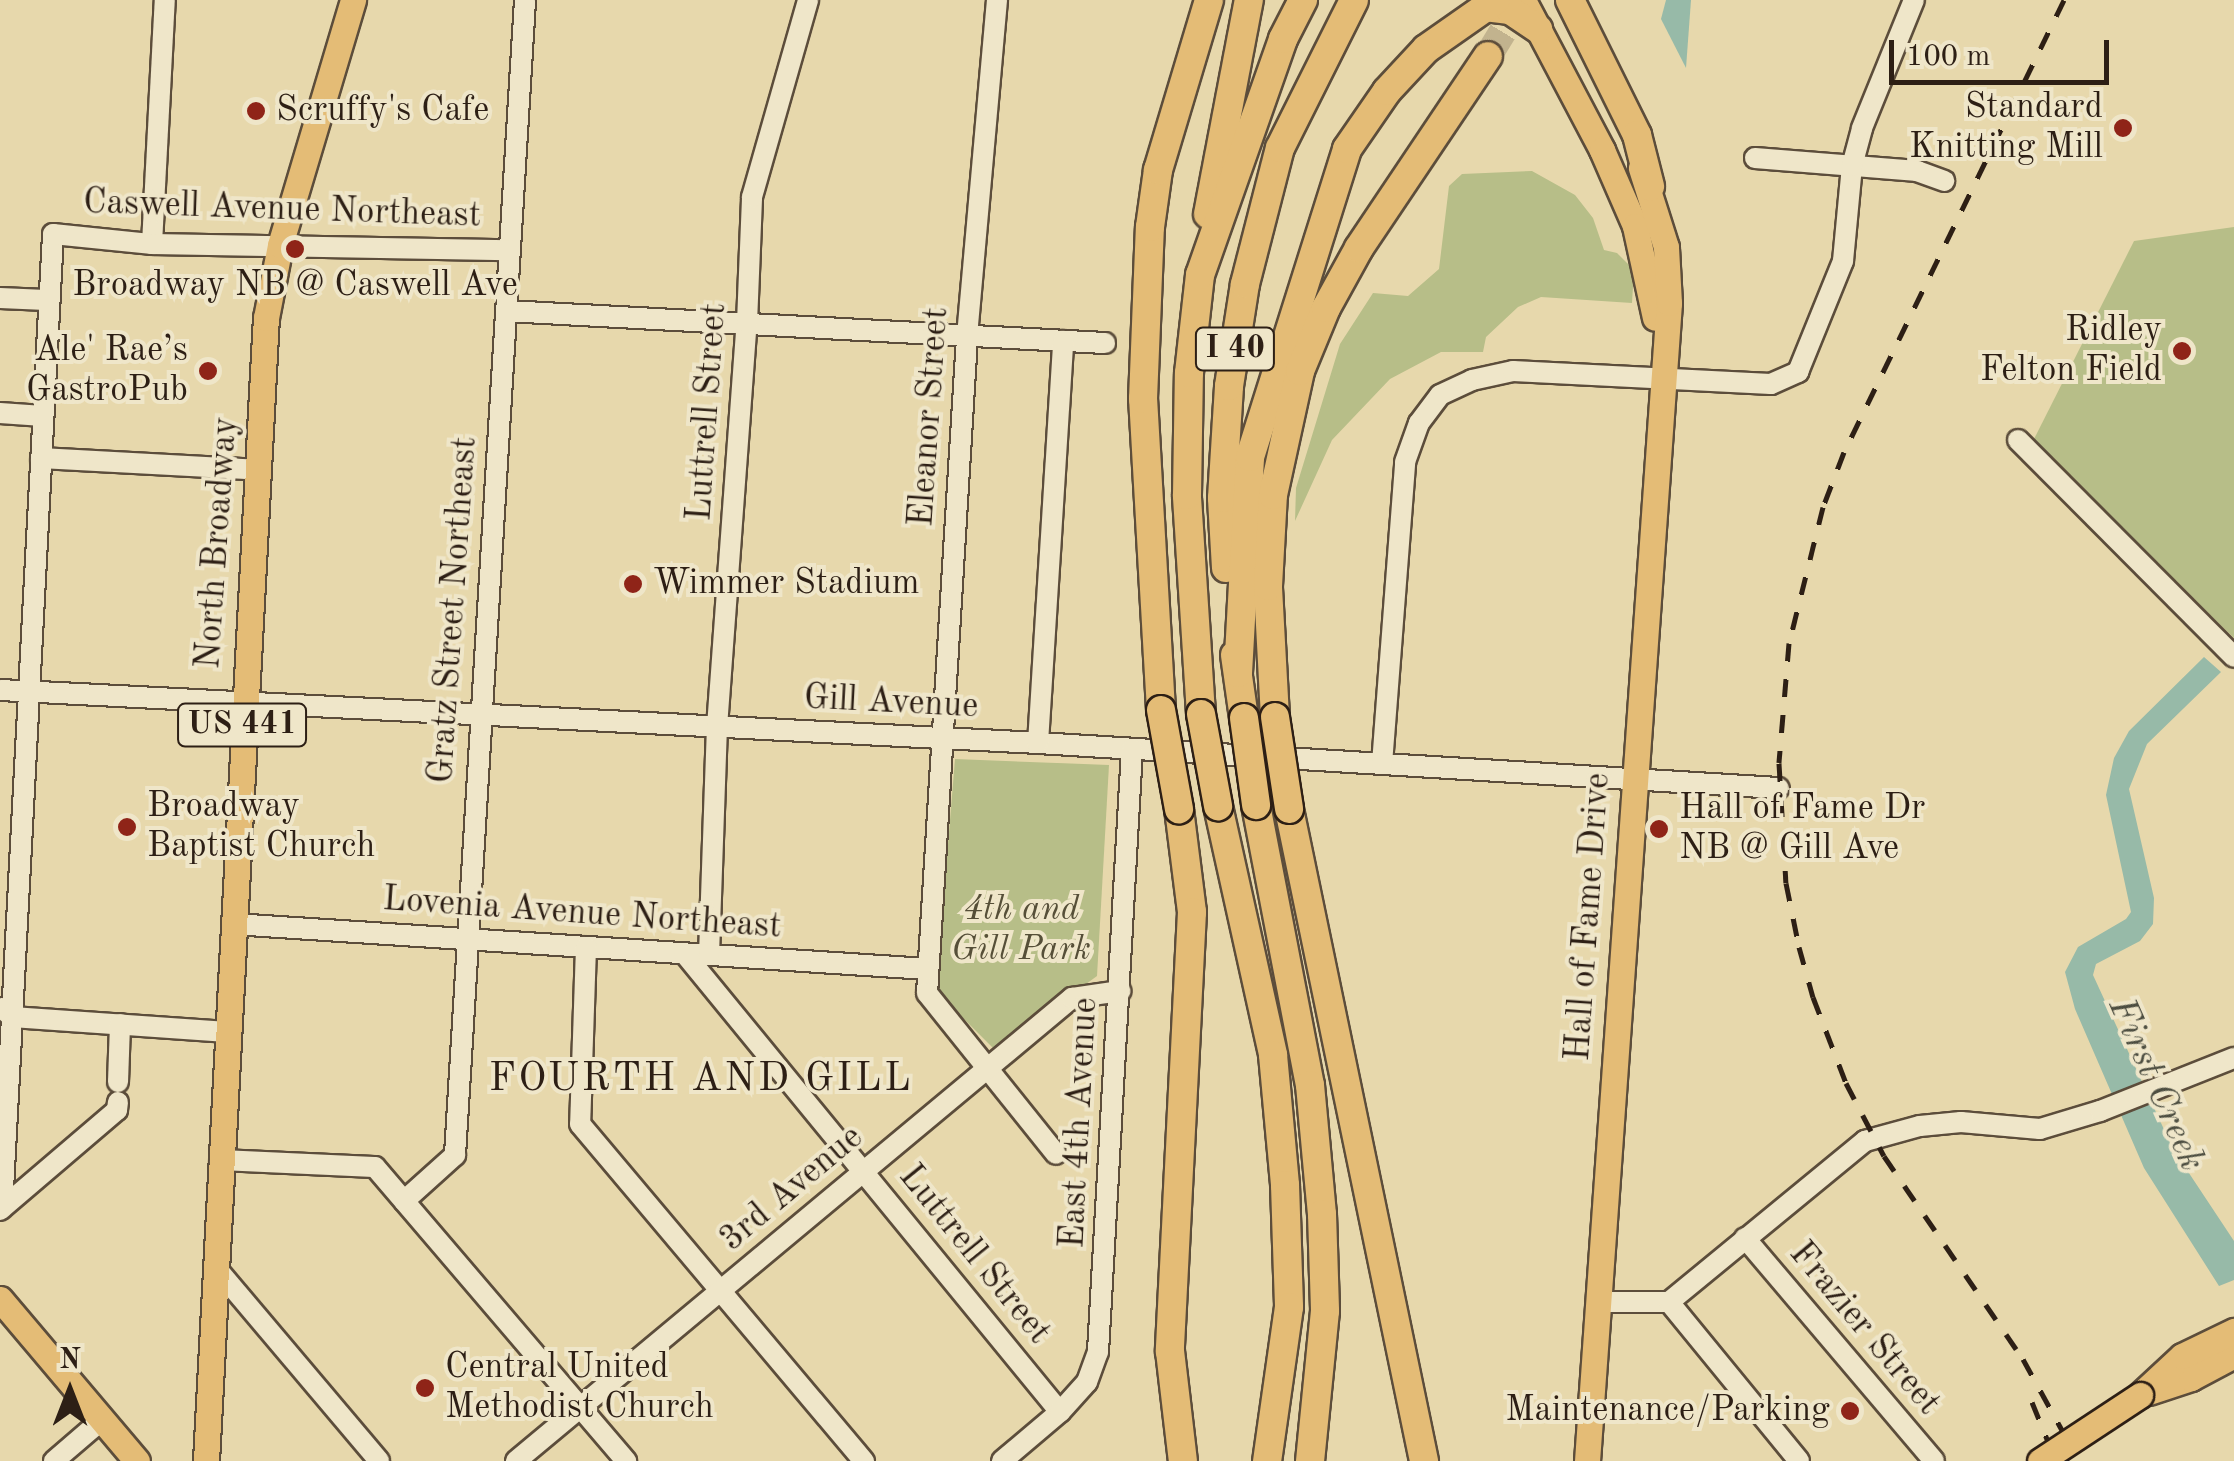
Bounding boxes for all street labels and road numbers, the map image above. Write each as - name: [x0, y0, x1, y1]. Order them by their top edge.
- street label: Caswell Avenue Northeast: [82, 182, 482, 238]
- street label: Luttrell Street: [679, 302, 737, 522]
- street label: Eleanor Street: [901, 306, 959, 528]
- road number: I 40: [1192, 322, 1278, 376]
- street label: North Broadway: [188, 416, 248, 670]
- street label: Gratz Street Northeast: [421, 435, 487, 785]
- street label: Gill Avenue: [803, 677, 979, 729]
- road number: US 441: [177, 698, 307, 752]
- street label: Hall of Fame Drive: [1558, 772, 1620, 1062]
- street label: Lovenia Avenue Northeast: [381, 879, 783, 949]
- street label: East 4th Avenue: [1052, 996, 1108, 1250]
- street label: 3rd Avenue: [712, 1117, 872, 1261]
- street label: Luttrell Street: [889, 1157, 1059, 1353]
- street label: Frazier Street: [1779, 1234, 1949, 1424]

